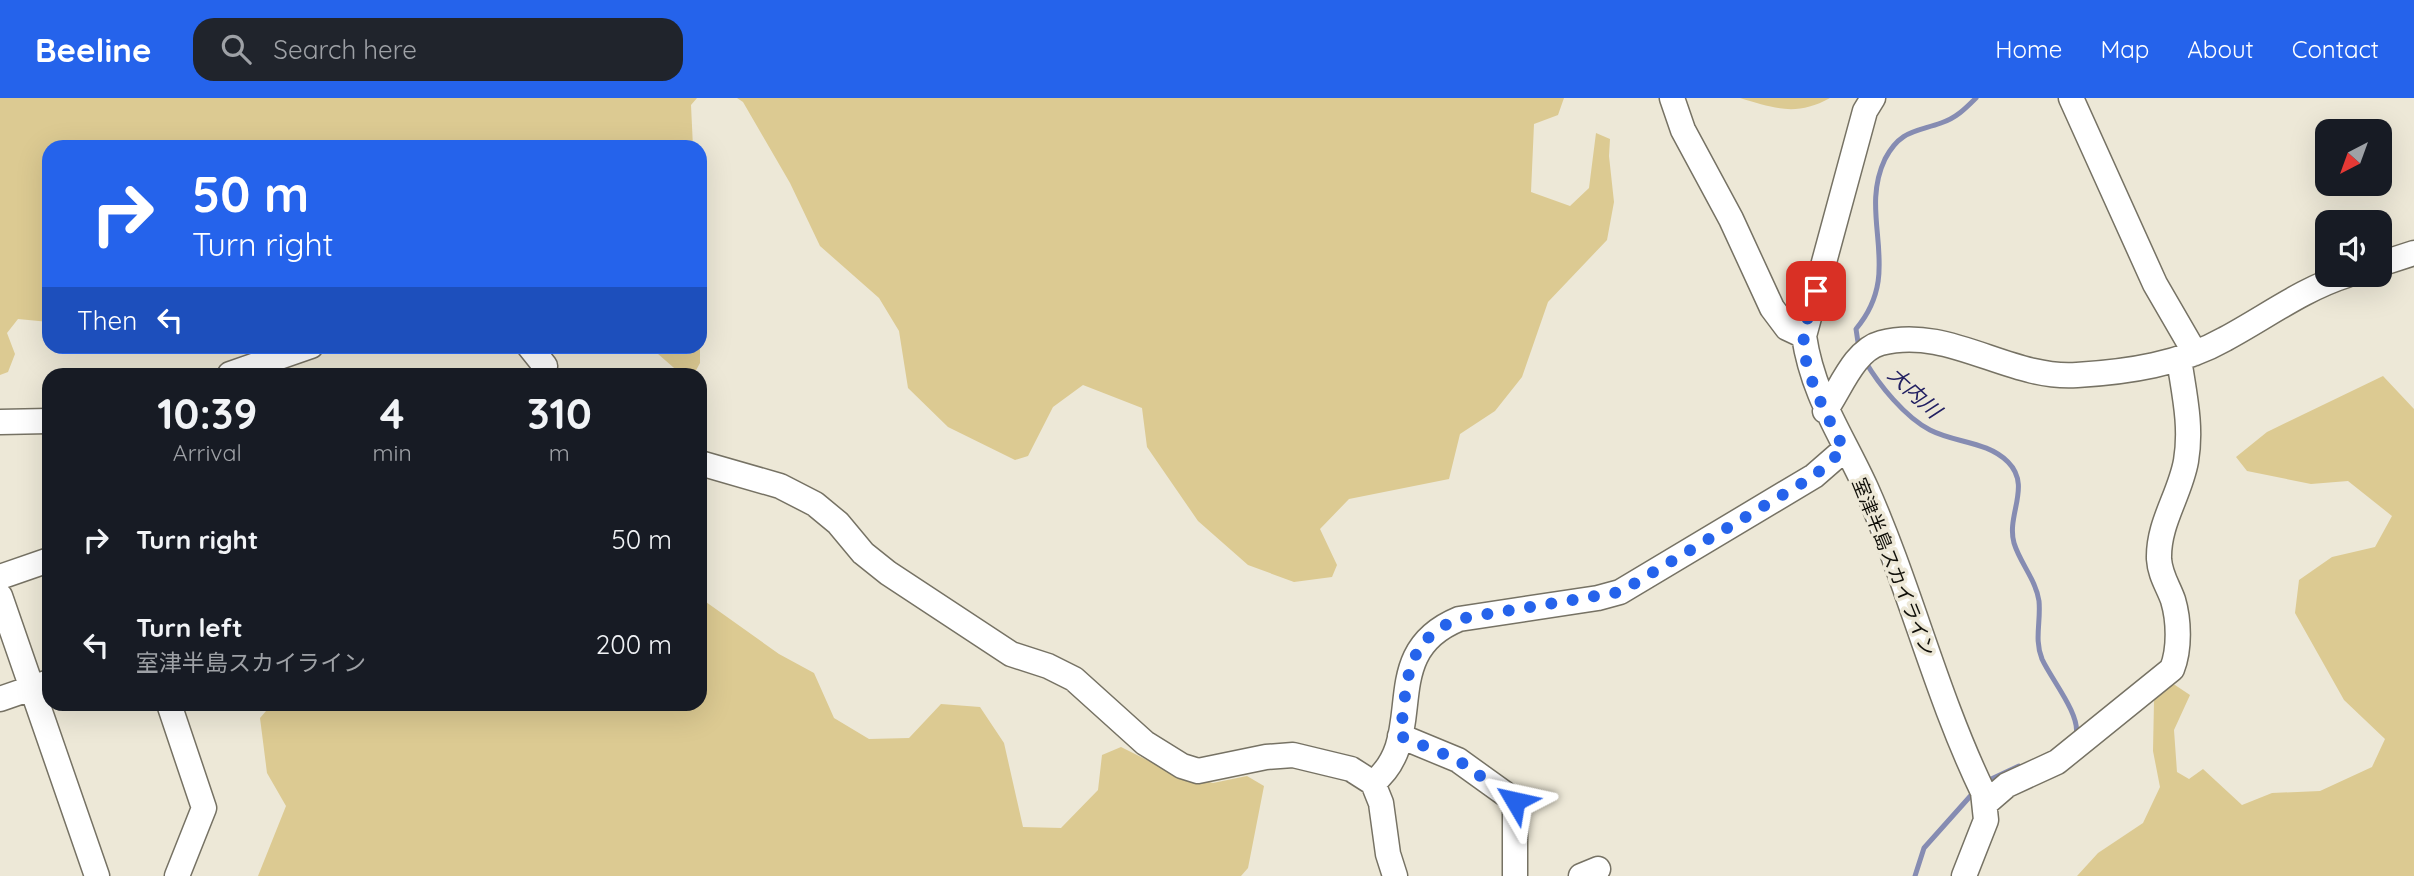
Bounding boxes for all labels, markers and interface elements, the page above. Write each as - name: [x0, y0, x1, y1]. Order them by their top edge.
- search box: [193, 18, 683, 81]
- text: Beeline: [35, 29, 151, 70]
- icon: search: [217, 30, 255, 68]
- text: Search here: [273, 33, 417, 66]
- text: Home: [1995, 34, 2062, 64]
- text: Map: [2100, 34, 2149, 64]
- text: About: [2187, 34, 2254, 64]
- text: Contact: [2292, 34, 2379, 64]
- north arrow: [2315, 119, 2392, 196]
- map controls: [2315, 119, 2392, 287]
- text: 50 m: [192, 163, 309, 224]
- icon: right: [77, 168, 168, 259]
- button: sound: [2315, 210, 2392, 287]
- text: Turn right: [192, 224, 333, 264]
- pin: [1786, 261, 1846, 321]
- icon: arrive: [1797, 272, 1835, 310]
- icon: left: [151, 301, 189, 339]
- text: Then: [77, 304, 137, 337]
- water label: 大内川: [1883, 361, 1948, 424]
- text: 10:39: [157, 387, 257, 440]
- text: 4: [380, 387, 405, 440]
- text: 310: [527, 387, 592, 440]
- text: Arrival: [173, 438, 242, 467]
- text: min: [373, 438, 412, 467]
- text: m: [549, 438, 570, 467]
- street label: 室津半島スカイライン: [1847, 474, 1941, 660]
- icon: right: [77, 521, 115, 559]
- text: Turn right: [136, 523, 258, 556]
- text: 50 m: [612, 523, 672, 556]
- text: Turn left: [136, 611, 243, 644]
- icon: left: [77, 626, 115, 664]
- text: 200 m: [596, 628, 672, 661]
- text: 室津半島スカイライン: [136, 648, 366, 677]
- position arrow: [1478, 764, 1552, 838]

